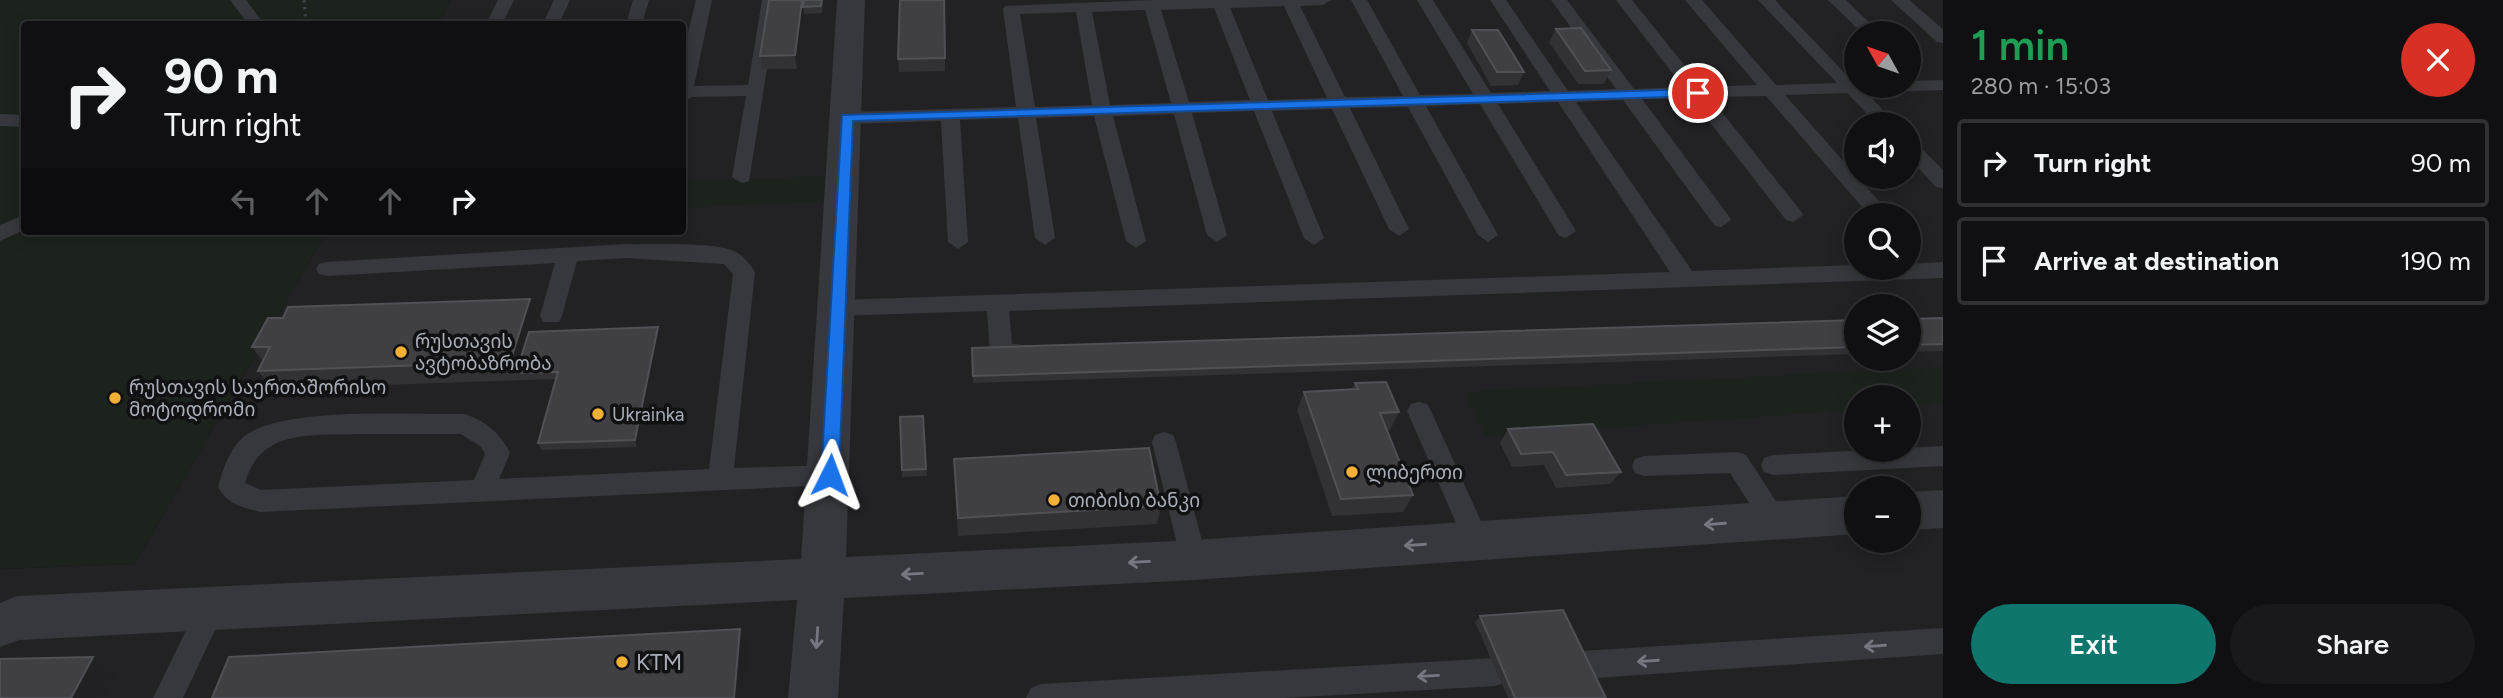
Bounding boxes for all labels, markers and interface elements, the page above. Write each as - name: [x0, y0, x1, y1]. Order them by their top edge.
- text: 1 min: [1971, 20, 2069, 71]
- north arrow: [1844, 21, 1922, 98]
- map controls: [1844, 21, 1921, 553]
- button: close: [2401, 23, 2475, 97]
- text: 90 m: [164, 46, 279, 105]
- icon: right: [49, 49, 140, 140]
- pin: [1668, 63, 1728, 123]
- text: 280 m · 15:03: [1971, 72, 2111, 100]
- icon: arrive: [1679, 74, 1717, 112]
- text: Turn right: [164, 106, 302, 144]
- button: sound: [1844, 112, 1921, 189]
- icon: right: [1975, 144, 2013, 182]
- text: Turn right: [2034, 147, 2151, 179]
- text: 90 m: [2411, 147, 2471, 179]
- icon: left: [225, 182, 263, 220]
- icon: ahead: [298, 182, 336, 220]
- icon: ahead: [371, 182, 409, 220]
- icon: right: [444, 182, 482, 220]
- button: search: [1844, 203, 1921, 280]
- icon: arrive: [1975, 242, 2013, 280]
- text: Arrive at destination: [2034, 245, 2279, 277]
- text: 190 m: [2400, 245, 2471, 277]
- button: layers: [1844, 294, 1921, 371]
- place label: რუსთავის ავტობაზრობა: [415, 330, 552, 375]
- marker: რუსთავის ავტობაზრობა: [393, 344, 409, 360]
- place label: რუსთავის საერთაშორისო მოტოდრომი: [129, 376, 386, 422]
- button: +: [1844, 385, 1921, 462]
- marker: რუსთავის საერთაშორისო მოტოდრომი: [107, 390, 123, 406]
- place label: Ukrainka: [612, 403, 684, 426]
- marker: Ukrainka: [590, 406, 606, 422]
- position arrow: [793, 438, 867, 512]
- place label: ლიბერთი: [1366, 461, 1463, 485]
- marker: ლიბერთი: [1344, 464, 1360, 480]
- button: −: [1844, 476, 1921, 553]
- place label: თიბისი ბანკი: [1068, 489, 1200, 512]
- marker: თიბისი ბანკი: [1046, 492, 1062, 508]
- one-way arrow: [1704, 518, 1727, 531]
- one-way arrow: [1404, 539, 1427, 552]
- one-way arrow: [1128, 556, 1151, 569]
- one-way arrow: [901, 567, 924, 580]
- button: Exit: [1971, 604, 2216, 684]
- button: Share: [2230, 604, 2475, 684]
- one-way arrow: [810, 626, 823, 649]
- one-way arrow: [1864, 640, 1887, 653]
- place label: KTM: [636, 648, 682, 676]
- marker: KTM: [614, 654, 630, 670]
- one-way arrow: [1637, 654, 1660, 667]
- one-way arrow: [1417, 669, 1440, 682]

